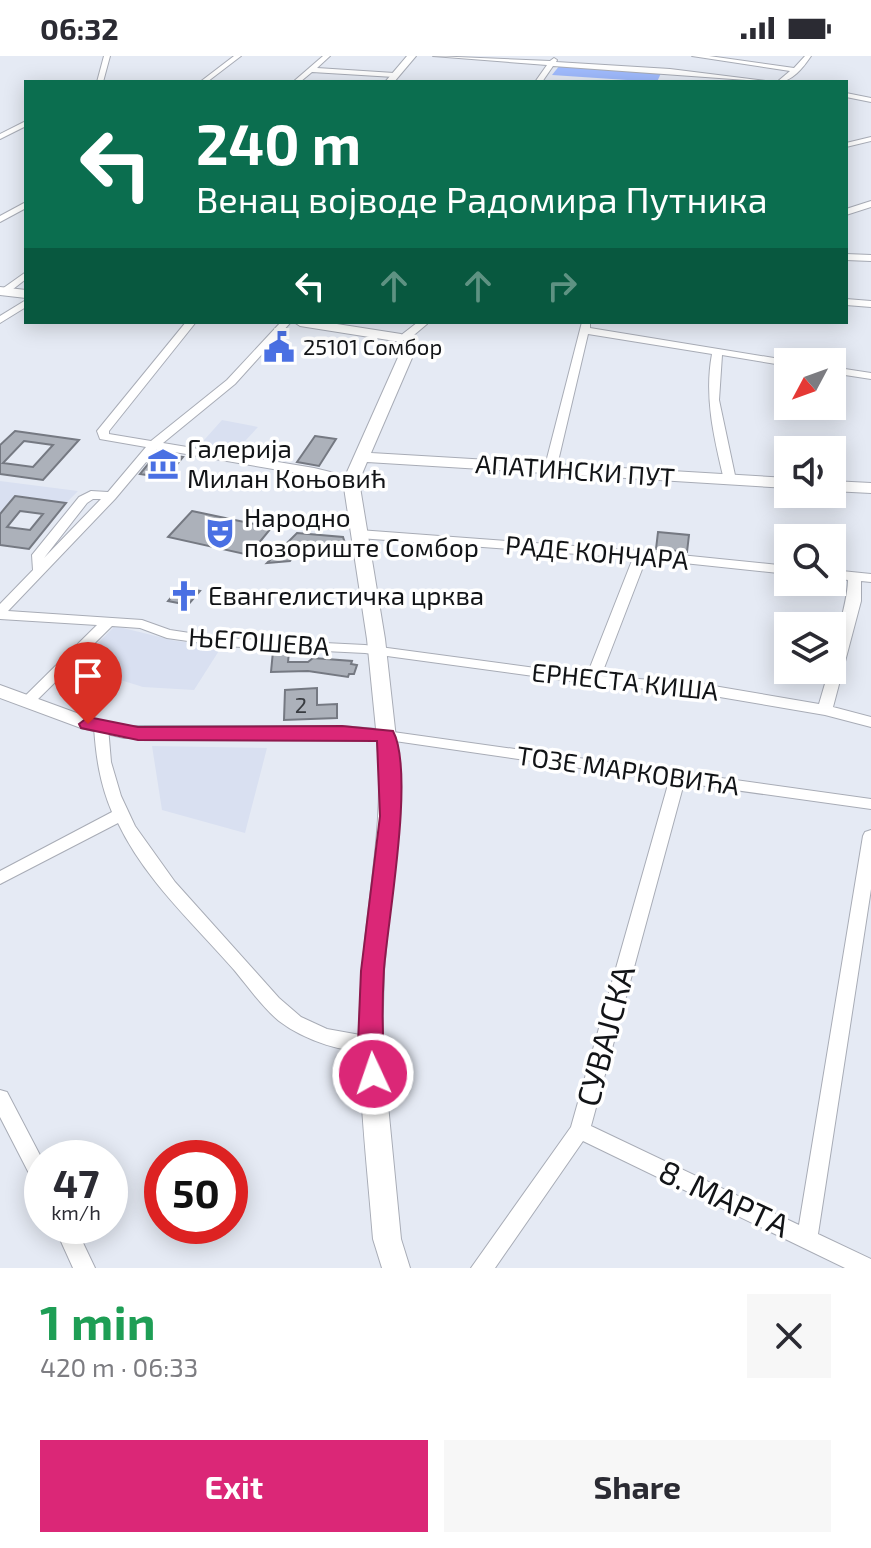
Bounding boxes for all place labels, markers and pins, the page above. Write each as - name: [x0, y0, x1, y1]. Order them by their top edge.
- public building icon: 25101 Сомбор: [262, 330, 296, 364]
- place label: 25101 Сомбор: [303, 333, 442, 359]
- place label: Галерија Милан Коњовић: [187, 432, 386, 493]
- museum icon: Галерија Милан Коњовић: [146, 447, 180, 481]
- place label: Народно позориште Сомбор: [244, 501, 479, 562]
- theatre icon: Народно позориште Сомбор: [203, 516, 237, 550]
- church icon: Евангелистичка црква: [167, 579, 201, 613]
- place label: Евангелистичка црква: [208, 579, 484, 610]
- pin: [54, 642, 122, 724]

